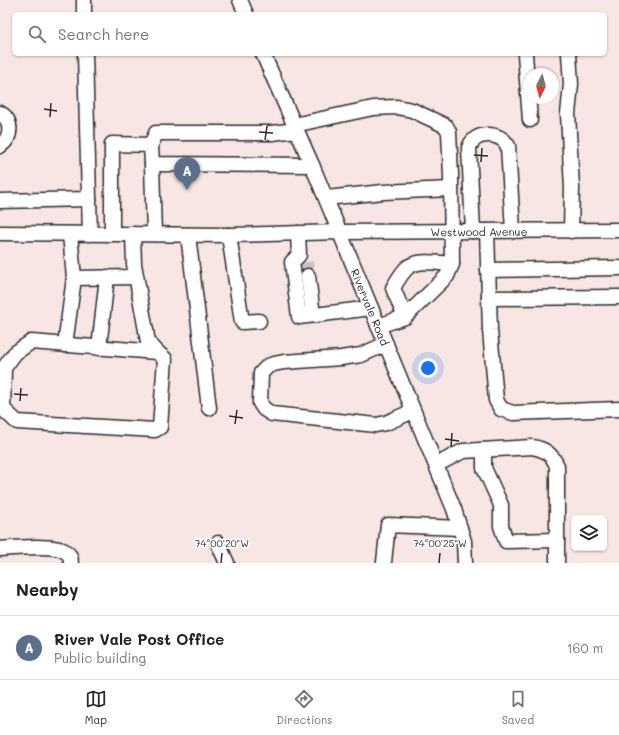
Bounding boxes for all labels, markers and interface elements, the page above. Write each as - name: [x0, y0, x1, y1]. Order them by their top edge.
- search box: [12, 12, 607, 56]
- icon: search: [26, 23, 48, 45]
- text: Search here: [58, 24, 149, 44]
- north arrow: [523, 68, 559, 104]
- pin: A: [174, 157, 200, 190]
- street label: Westwood Avenue: [430, 223, 528, 239]
- street label: Rivervale Road: [348, 266, 393, 348]
- your location: [418, 358, 438, 378]
- map controls: [571, 515, 607, 551]
- button: layers: [571, 515, 607, 551]
- text: 74°00'20"W: [195, 536, 249, 550]
- text: 74°00'25"W: [413, 536, 467, 550]
- text: Nearby: [16, 578, 78, 600]
- text: River Vale Post Office: [54, 629, 224, 649]
- text: A: [24, 639, 34, 656]
- text: 160 m: [567, 639, 603, 656]
- text: Public building: [54, 649, 146, 666]
- tab: Map: [85, 688, 107, 727]
- tab: Directions: [276, 688, 332, 727]
- tab: Saved: [502, 688, 534, 727]

